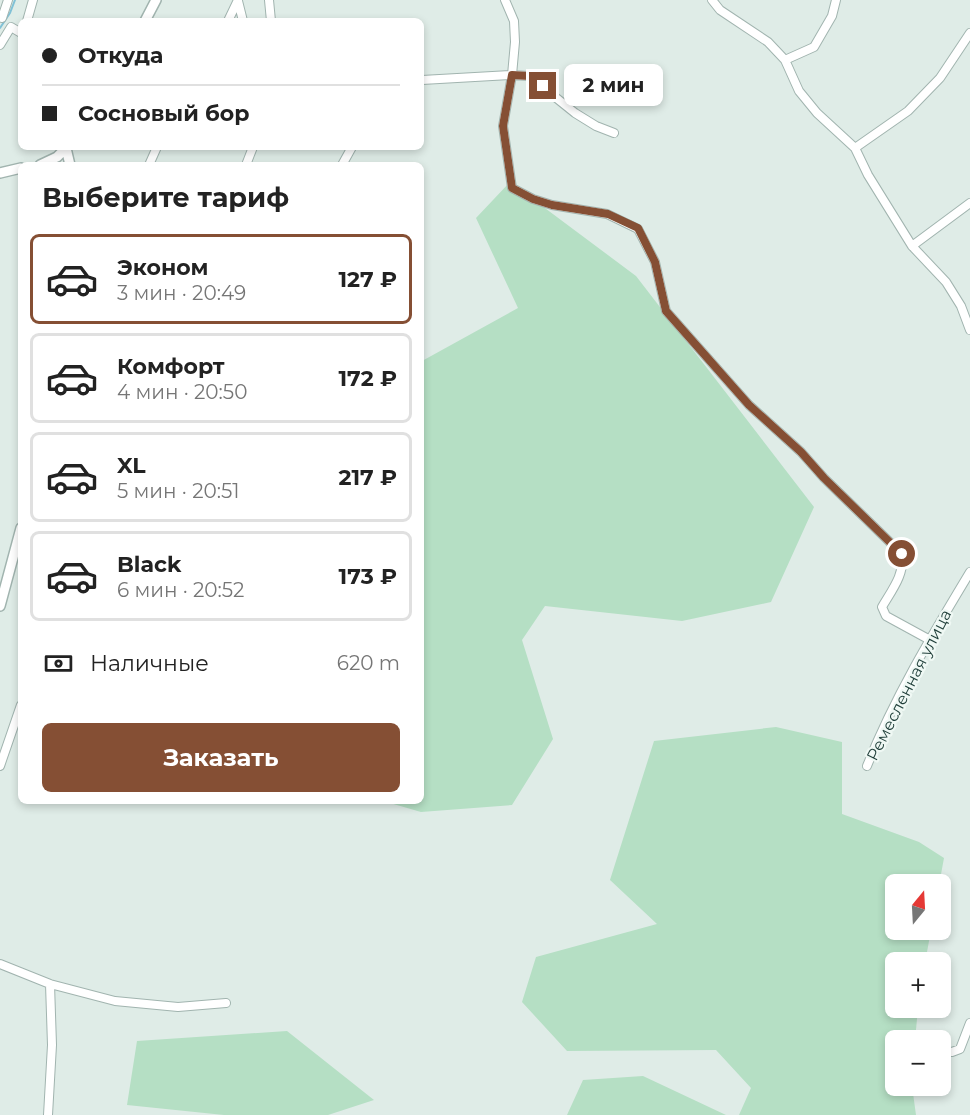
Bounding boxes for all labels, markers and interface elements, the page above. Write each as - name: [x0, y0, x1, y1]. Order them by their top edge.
- text: Откуда: [78, 42, 163, 69]
- callout: 2 мин: [564, 65, 663, 107]
- route end: [529, 72, 556, 99]
- text: 2 мин: [583, 73, 644, 97]
- text: Сосновый бор: [78, 100, 250, 127]
- text: Выберите тариф: [42, 181, 289, 214]
- icon: car: [45, 252, 99, 306]
- text: Эконом: [117, 254, 208, 281]
- text: 127 ₽: [338, 266, 397, 293]
- text: 3 мин · 20:49: [117, 281, 246, 305]
- icon: car: [45, 351, 99, 405]
- text: Комфорт: [117, 353, 225, 380]
- text: 172 ₽: [338, 365, 397, 392]
- text: 4 мин · 20:50: [117, 380, 247, 404]
- icon: car: [45, 450, 99, 504]
- text: XL: [117, 452, 146, 479]
- text: 217 ₽: [338, 464, 397, 491]
- text: 5 мин · 20:51: [117, 479, 239, 503]
- route start: [888, 540, 915, 567]
- icon: car: [45, 549, 99, 603]
- text: Black: [117, 551, 181, 578]
- text: 173 ₽: [339, 563, 397, 590]
- text: 6 мин · 20:52: [117, 578, 244, 602]
- street label: Ремесленная улица: [863, 606, 955, 764]
- icon: cash: [42, 647, 75, 680]
- text: Наличные: [90, 650, 209, 677]
- text: 620 m: [337, 651, 400, 675]
- button: Заказать: [42, 723, 400, 792]
- north arrow: [885, 874, 951, 940]
- map controls: [885, 874, 951, 1096]
- button: +: [885, 952, 951, 1018]
- button: −: [885, 1030, 951, 1096]

